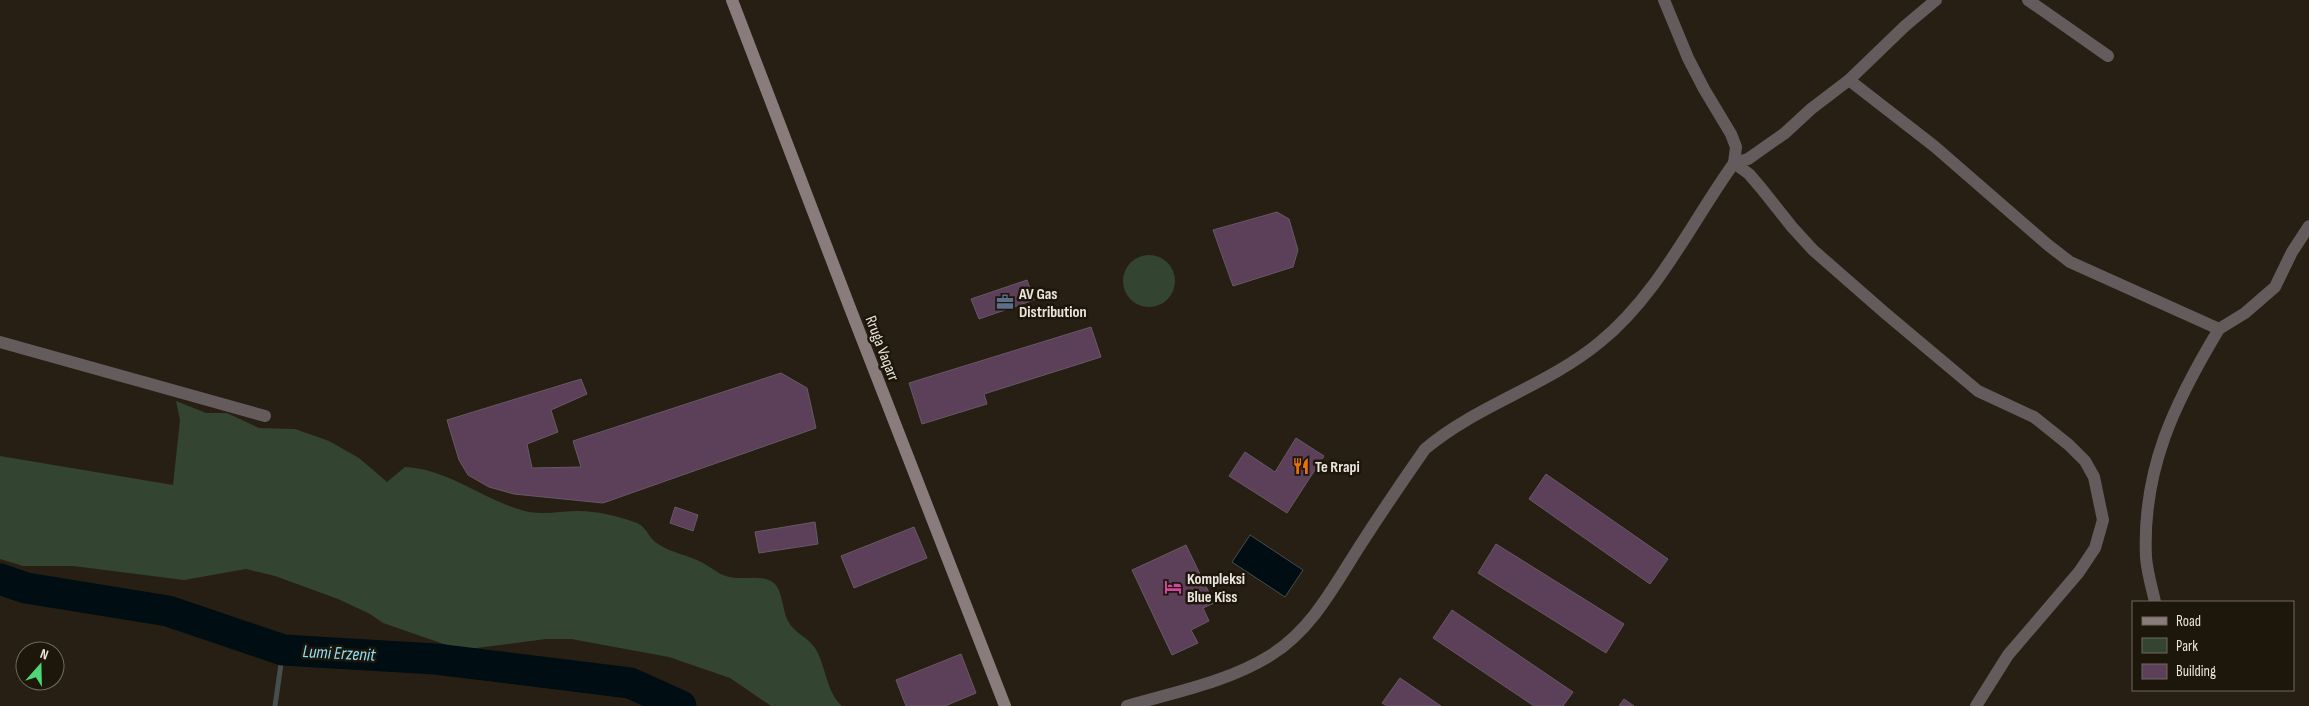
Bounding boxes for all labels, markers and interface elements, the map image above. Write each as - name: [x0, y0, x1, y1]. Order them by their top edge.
- place label: AV Gas Distribution: [1018, 285, 1087, 322]
- office icon: AV Gas Distribution: [995, 292, 1015, 312]
- street label: Rruga Vaqarr: [860, 313, 903, 384]
- restaurant icon: Te Rrapi: [1291, 456, 1311, 476]
- place label: Te Rrapi: [1315, 458, 1360, 477]
- place label: Kompleksi Blue Kiss: [1187, 570, 1245, 607]
- hotel icon: Kompleksi Blue Kiss: [1163, 577, 1183, 597]
- legend: [2132, 601, 2294, 691]
- text: Road: [2176, 612, 2201, 631]
- text: Park: [2176, 637, 2198, 656]
- north arrow: [15, 641, 65, 691]
- water label: Lumi Erzenit: [302, 641, 377, 666]
- text: N: [38, 645, 51, 664]
- text: Building: [2176, 662, 2216, 681]

